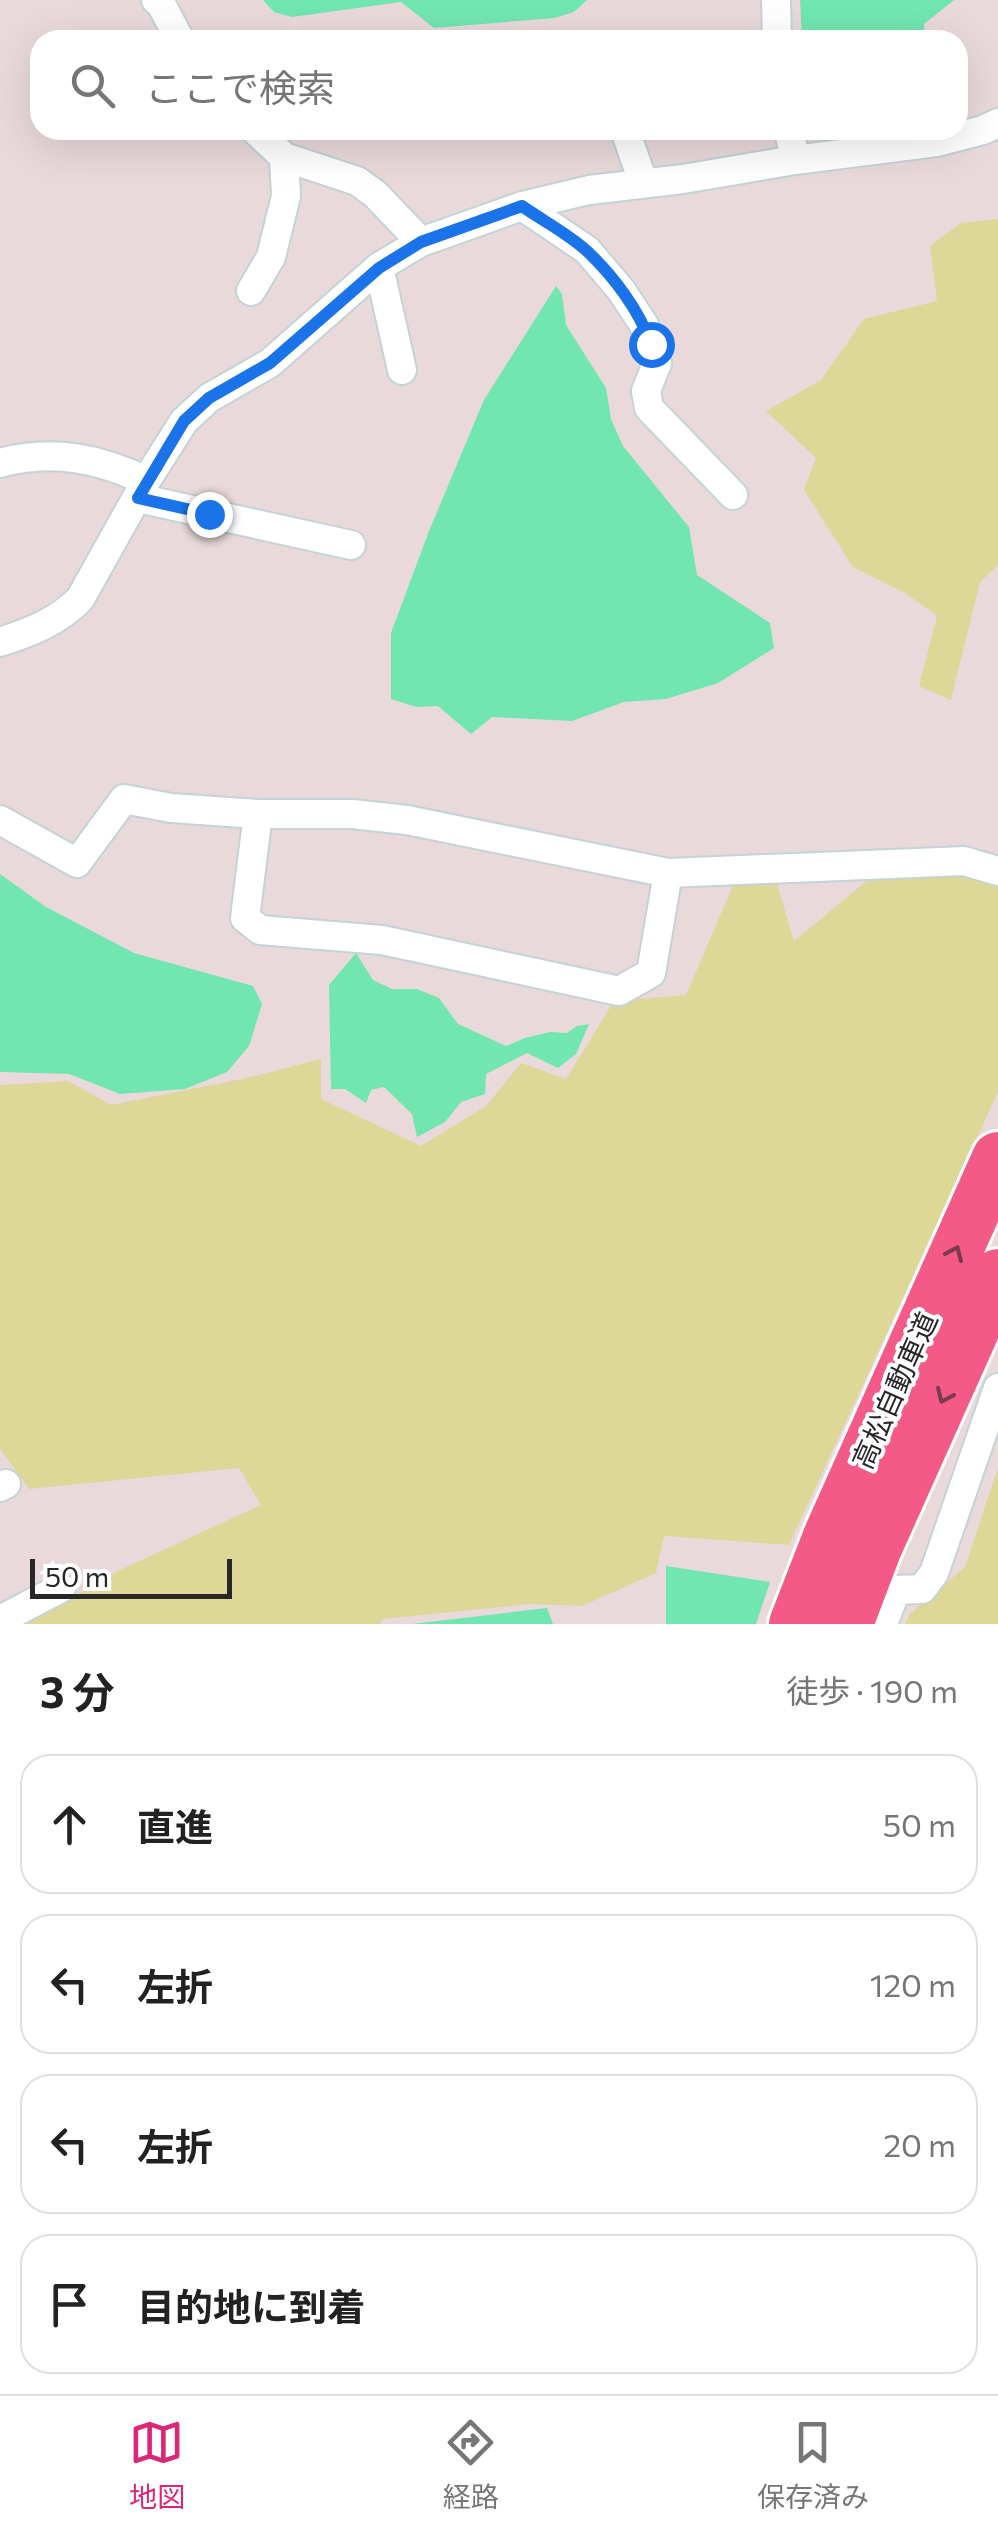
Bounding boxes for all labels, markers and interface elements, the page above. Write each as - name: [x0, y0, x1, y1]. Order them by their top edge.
- search box: [30, 30, 968, 140]
- icon: search: [65, 58, 120, 113]
- text: ここで検索: [145, 63, 335, 110]
- route start: [629, 322, 675, 368]
- route end: [187, 492, 233, 538]
- one-way arrow: [943, 1245, 963, 1263]
- street label: 高松自動車道: [844, 1306, 944, 1474]
- one-way arrow: [936, 1386, 956, 1404]
- scale bar: [30, 1554, 232, 1598]
- text: 50 m: [45, 1559, 109, 1593]
- text: 3 分: [40, 1665, 115, 1717]
- text: 徒歩 · 190 m: [786, 1670, 958, 1710]
- icon: ahead: [42, 1797, 97, 1852]
- text: 直進: [137, 1802, 213, 1849]
- text: 50 m: [883, 1804, 956, 1844]
- icon: left: [42, 1957, 97, 2012]
- text: 左折: [137, 1962, 213, 2009]
- text: 120 m: [870, 1964, 956, 2004]
- icon: left: [42, 2117, 97, 2172]
- text: 左折: [137, 2122, 213, 2169]
- text: 20 m: [883, 2124, 956, 2164]
- icon: arrive: [42, 2277, 97, 2332]
- text: 目的地に到着: [137, 2282, 365, 2329]
- tab: 地図: [129, 2415, 185, 2515]
- tab: 経路: [443, 2415, 499, 2515]
- tab: 保存済み: [757, 2415, 869, 2515]

